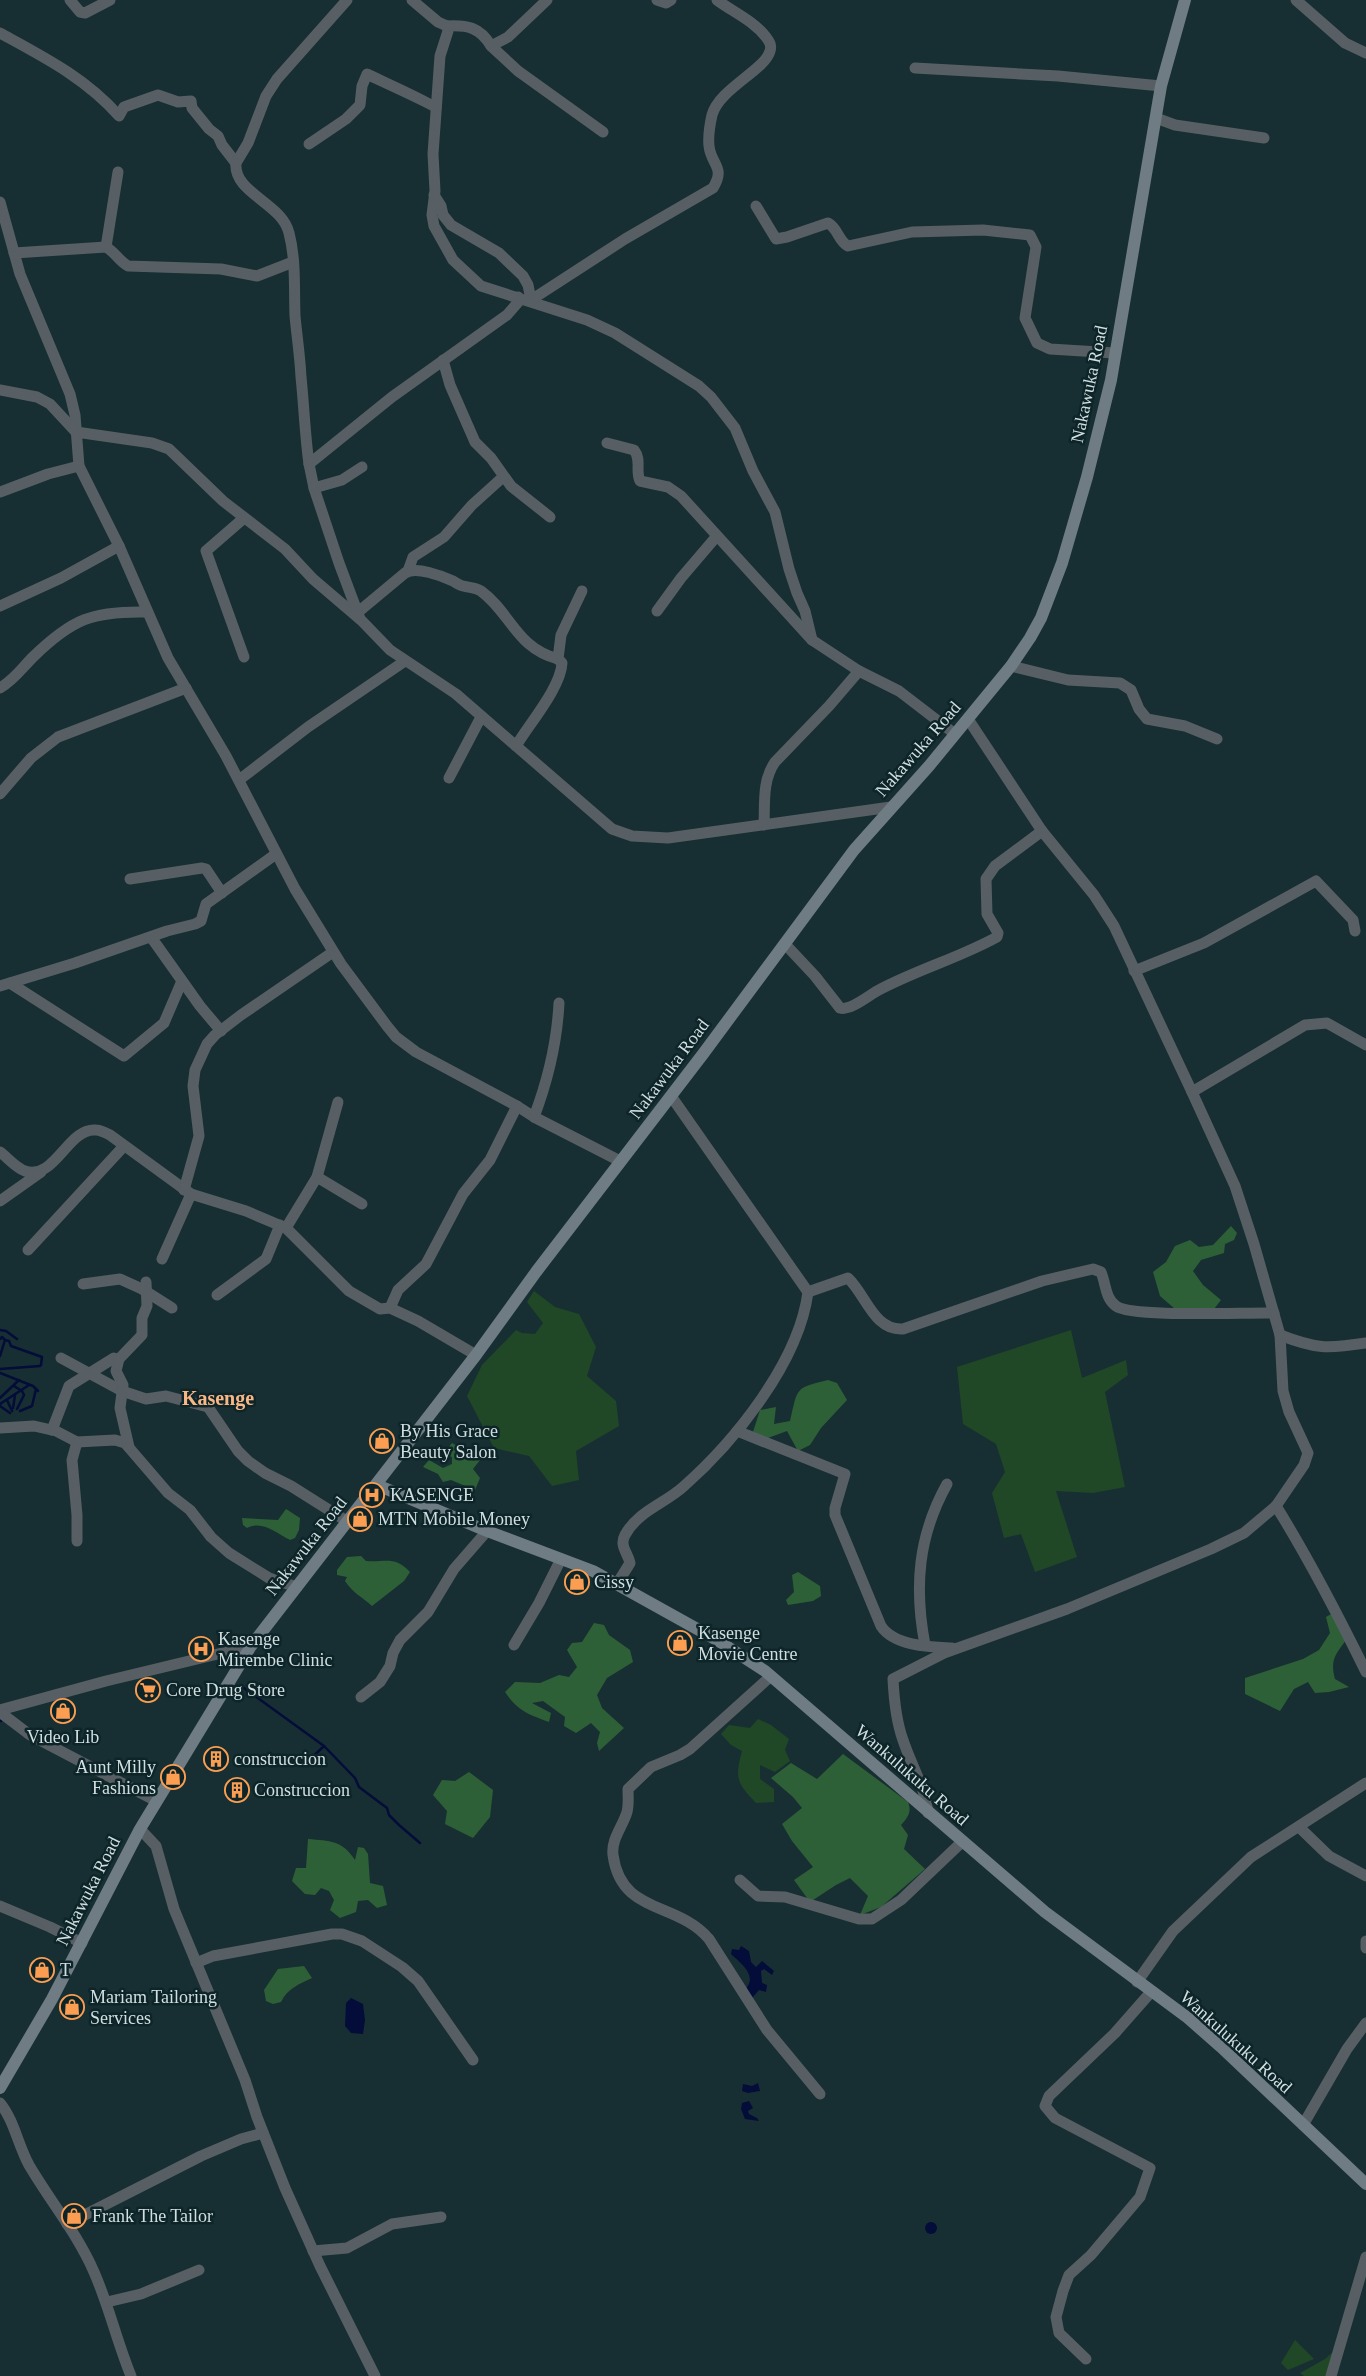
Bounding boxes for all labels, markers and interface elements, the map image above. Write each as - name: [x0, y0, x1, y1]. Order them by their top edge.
- street label: Nakawuka Road: [1067, 323, 1111, 445]
- street label: Nakawuka Road: [871, 697, 965, 801]
- street label: Nakawuka Road: [625, 1015, 713, 1123]
- district label: Kasenge: [182, 1387, 254, 1410]
- place label: By His Grace Beauty Salon: [400, 1421, 498, 1462]
- shop icon: By His Grace Beauty Salon: [369, 1428, 395, 1454]
- hospital icon: KASENGE: [359, 1482, 385, 1508]
- place label: KASENGE: [390, 1485, 474, 1505]
- street label: Nakawuka Road: [261, 1493, 351, 1599]
- shop icon: MTN Mobile Money: [347, 1506, 373, 1532]
- place label: MTN Mobile Money: [378, 1509, 530, 1529]
- shop icon: Cissy: [564, 1569, 590, 1595]
- place label: Cissy: [594, 1572, 634, 1592]
- place label: Kasenge Movie Centre: [698, 1623, 797, 1664]
- place label: Kasenge Mirembe Clinic: [218, 1629, 332, 1670]
- shop icon: Kasenge Movie Centre: [667, 1630, 693, 1656]
- hospital icon: Kasenge Mirembe Clinic: [188, 1636, 214, 1662]
- supermarket icon: Core Drug Store: [135, 1677, 161, 1703]
- place label: Core Drug Store: [166, 1680, 285, 1700]
- shop icon: Video Lib: [50, 1698, 76, 1724]
- street label: Wankulukuku Road: [851, 1721, 973, 1829]
- place label: Video Lib: [27, 1727, 99, 1747]
- building icon: construccion: [203, 1746, 229, 1772]
- place label: construccion: [234, 1749, 326, 1769]
- place label: Aunt Milly Fashions: [75, 1757, 156, 1798]
- shop icon: Aunt Milly Fashions: [160, 1764, 186, 1790]
- building icon: Construccion: [224, 1777, 250, 1803]
- place label: Construccion: [254, 1780, 350, 1800]
- street label: Nakawuka Road: [52, 1833, 124, 1949]
- shop icon: T: [29, 1957, 55, 1983]
- place label: T: [60, 1960, 71, 1980]
- place label: Mariam Tailoring Services: [90, 1987, 217, 2028]
- street label: Wankulukuku Road: [1176, 1987, 1296, 2097]
- shop icon: Mariam Tailoring Services: [59, 1994, 85, 2020]
- shop icon: Frank The Tailor: [61, 2203, 87, 2229]
- place label: Frank The Tailor: [92, 2206, 213, 2226]

